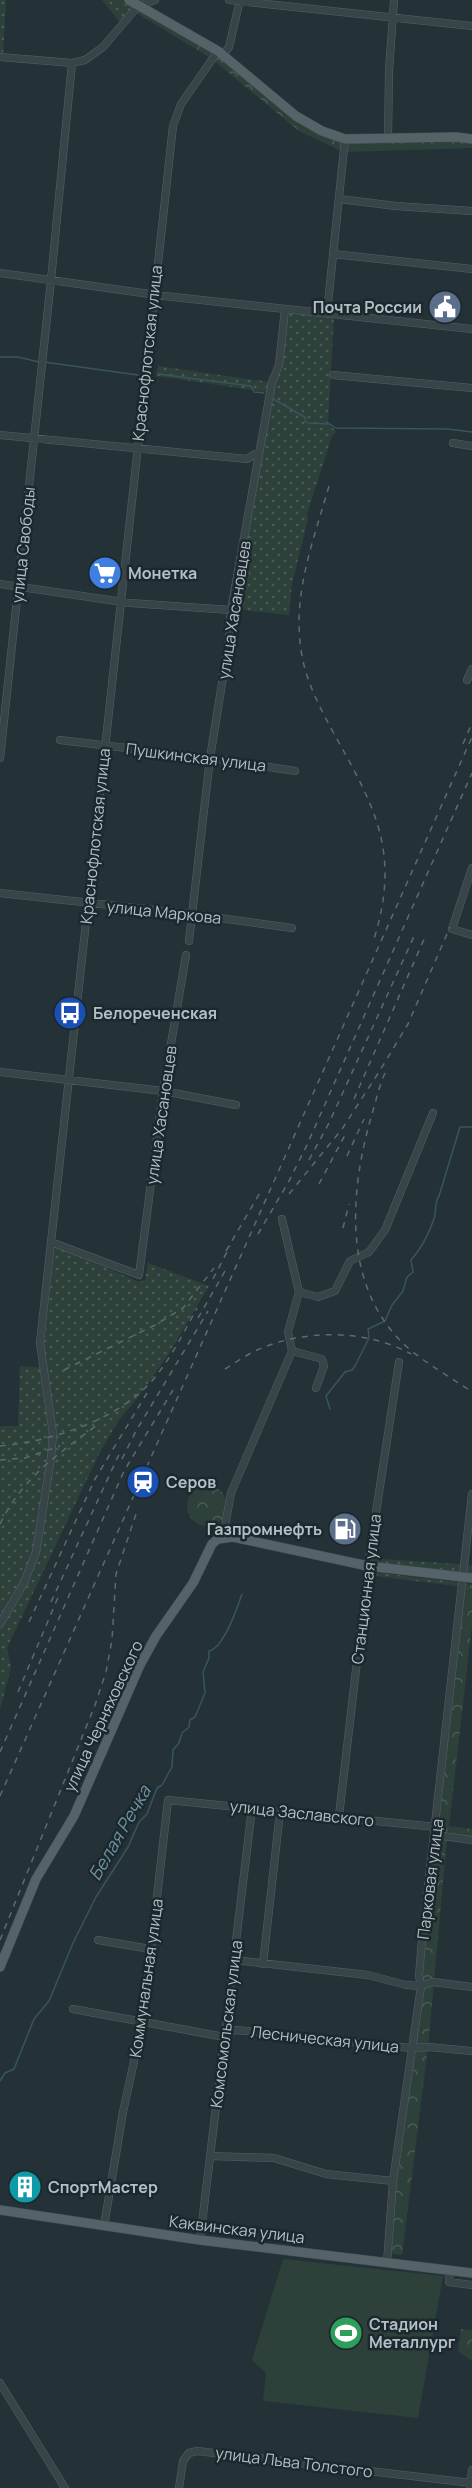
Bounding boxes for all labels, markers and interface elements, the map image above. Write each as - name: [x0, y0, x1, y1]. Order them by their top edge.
- street label: Краснофлотская улица: [127, 264, 167, 442]
- public building icon: Почта России: [427, 289, 463, 325]
- place label: Почта России: [313, 296, 422, 318]
- street label: улица Свободы: [6, 486, 40, 604]
- street label: улица Хасановцев: [212, 539, 256, 681]
- supermarket icon: Монетка: [87, 555, 123, 591]
- place label: Монетка: [128, 562, 197, 584]
- street label: Пушкинская улица: [125, 737, 267, 777]
- street label: Краснофлотская улица: [75, 747, 115, 925]
- street label: улица Маркова: [106, 895, 222, 929]
- bus stop icon: Белореченская: [52, 995, 88, 1031]
- place label: Белореченская: [93, 1002, 217, 1024]
- street label: улица Хасановцев: [140, 1044, 182, 1186]
- station icon: Серов: [125, 1464, 161, 1500]
- place label: Серов: [166, 1471, 216, 1493]
- fuel station icon: Газпромнефть: [327, 1511, 363, 1547]
- street label: Станционная улица: [346, 1513, 386, 1665]
- place label: Газпромнефть: [207, 1518, 322, 1540]
- street label: улица Черняховского: [58, 1637, 148, 1795]
- water label: Белая Речка: [82, 1780, 156, 1884]
- street label: улица Заславского: [229, 1794, 375, 1832]
- street label: Парковая улица: [412, 1817, 448, 1941]
- street label: Коммунальная улица: [124, 1897, 168, 2059]
- street label: Комсомольская улица: [205, 1939, 247, 2109]
- street label: Лесническая улица: [250, 2020, 400, 2058]
- building icon: СпортМастер: [7, 2169, 43, 2205]
- place label: СпортМастер: [48, 2176, 158, 2198]
- street label: Каквинская улица: [168, 2210, 306, 2248]
- place label: Стадион Металлург: [369, 2313, 456, 2353]
- sports icon: Стадион Металлург: [328, 2315, 364, 2351]
- street label: улица Льва Толстого: [214, 2441, 374, 2483]

